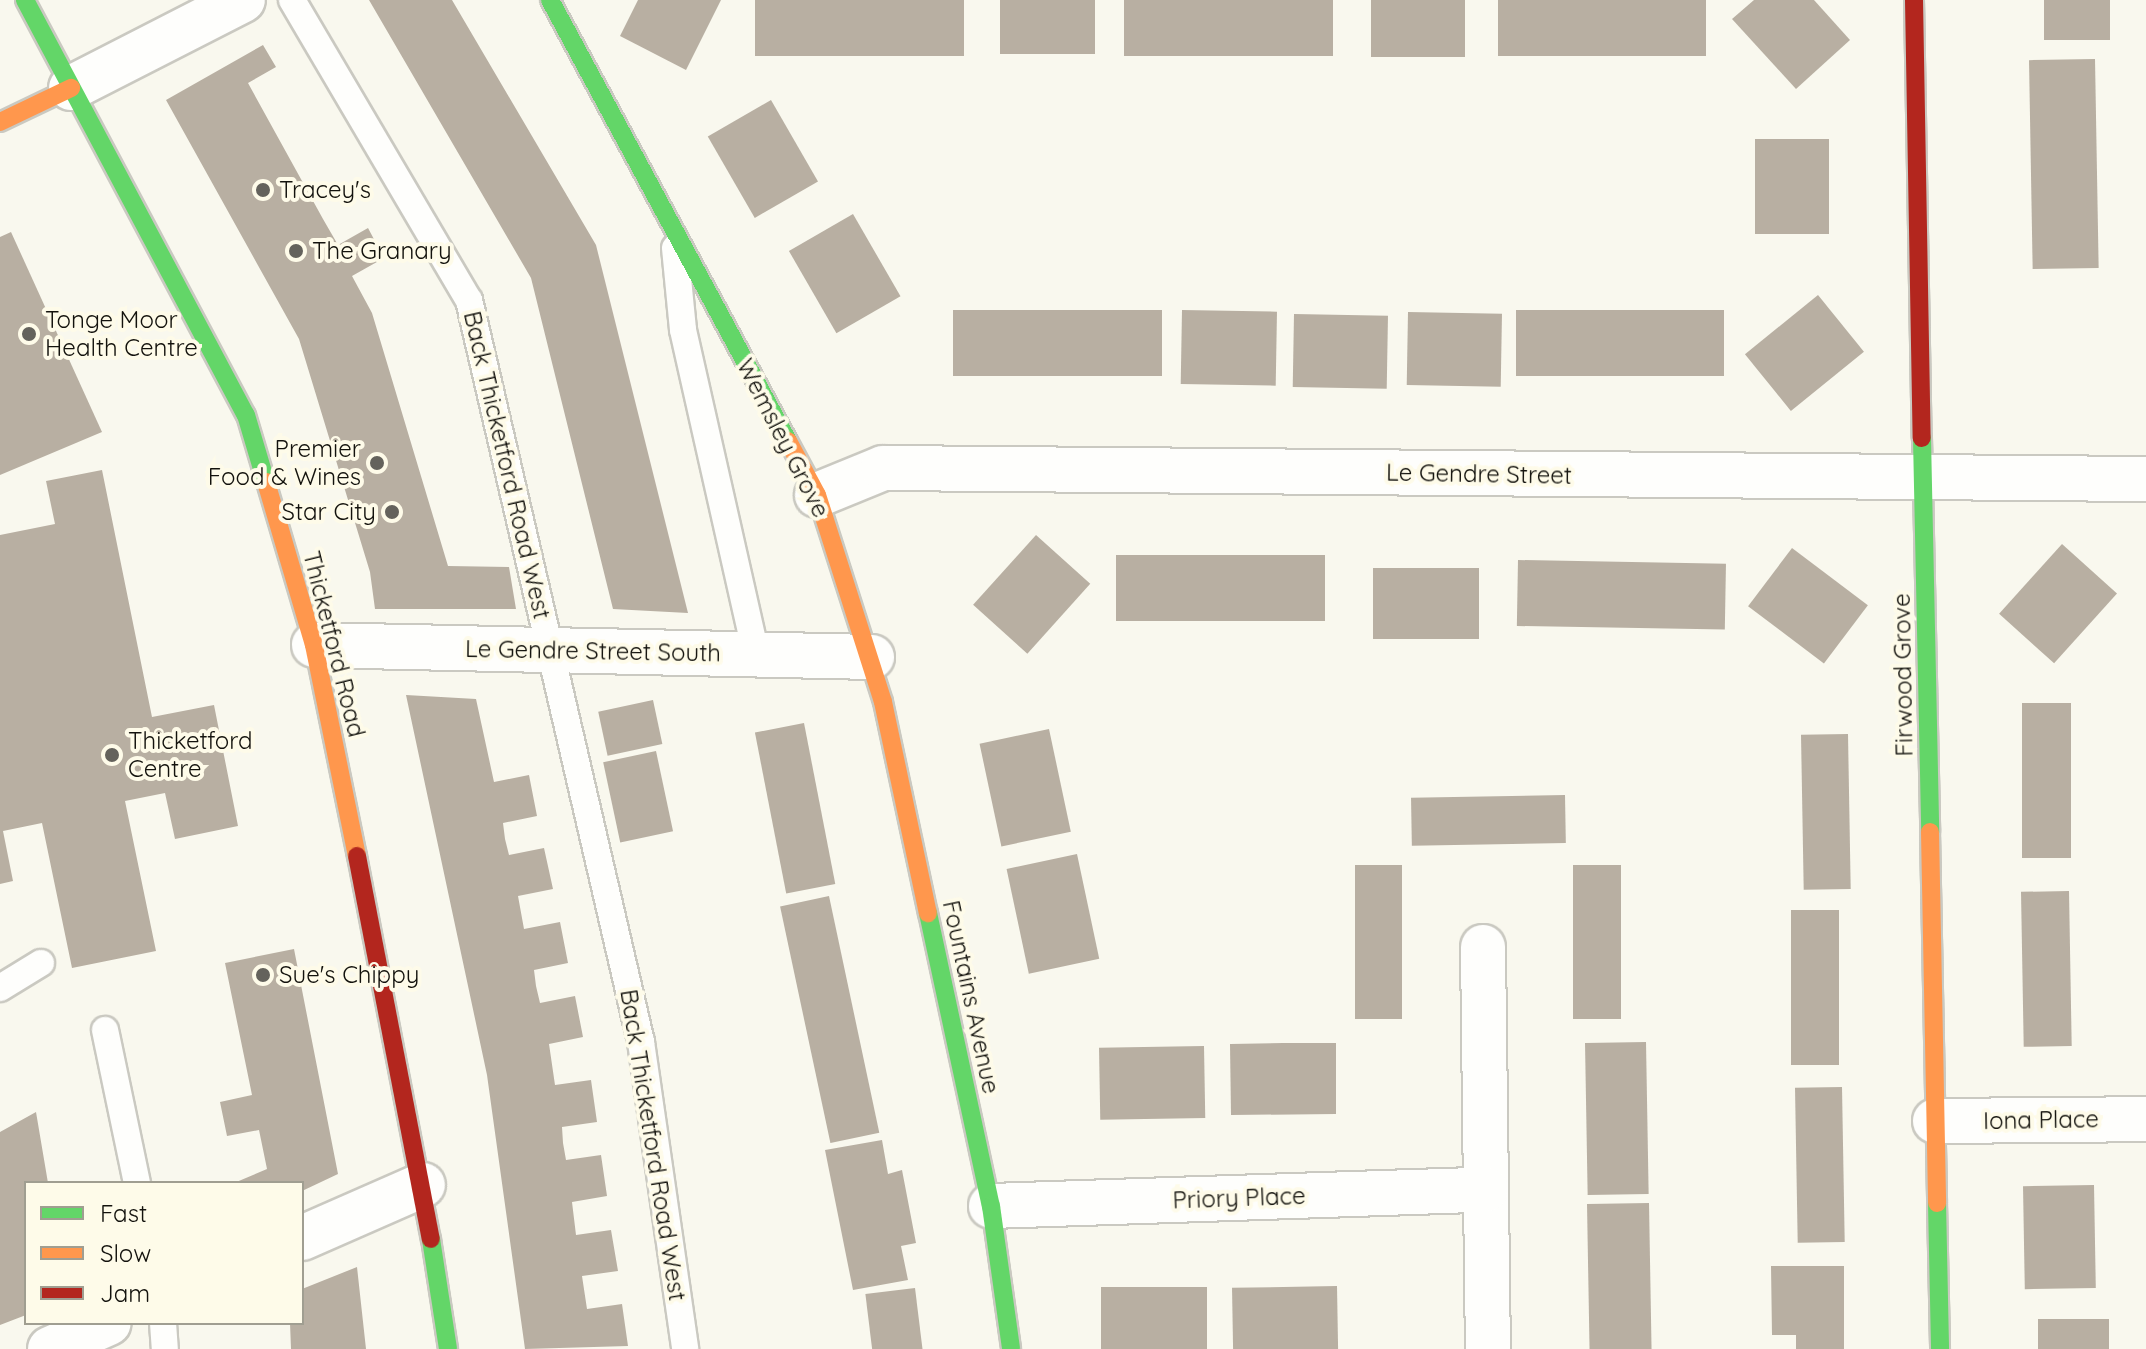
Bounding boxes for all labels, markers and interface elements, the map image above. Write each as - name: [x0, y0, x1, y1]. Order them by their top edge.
- place label: Tracey's: [279, 176, 371, 204]
- marker: Tracey's: [254, 181, 272, 199]
- place label: The Granary: [312, 237, 452, 265]
- marker: The Granary: [287, 242, 305, 260]
- place label: Tonge Moor Health Centre: [45, 306, 198, 362]
- street label: Back Thicketford Road West: [458, 308, 556, 622]
- marker: Tonge Moor Health Centre: [20, 325, 38, 343]
- street label: Wemsley Grove: [731, 354, 835, 522]
- place label: Premier Food & Wines: [208, 435, 361, 491]
- marker: Premier Food & Wines: [368, 454, 386, 472]
- street label: Le Gendre Street: [1386, 458, 1572, 490]
- place label: Star City: [281, 498, 376, 526]
- marker: Star City: [383, 503, 401, 521]
- street label: Thicketford Road: [297, 548, 371, 740]
- street label: Firwood Grove: [1887, 593, 1919, 757]
- street label: Le Gendre Street South: [465, 634, 721, 668]
- place label: Thicketford Centre: [128, 727, 253, 783]
- marker: Thicketford Centre: [103, 746, 121, 764]
- street label: Fountains Avenue: [936, 898, 1006, 1096]
- place label: Sue's Chippy: [279, 961, 419, 989]
- marker: Sue's Chippy: [254, 966, 272, 984]
- street label: Back Thicketford Road West: [614, 987, 692, 1303]
- street label: Iona Place: [1983, 1105, 2099, 1135]
- legend: [24, 1181, 304, 1325]
- street label: Priory Place: [1172, 1181, 1306, 1215]
- text: Fast: [100, 1198, 147, 1228]
- text: Slow: [100, 1238, 151, 1268]
- text: Jam: [100, 1278, 150, 1308]

